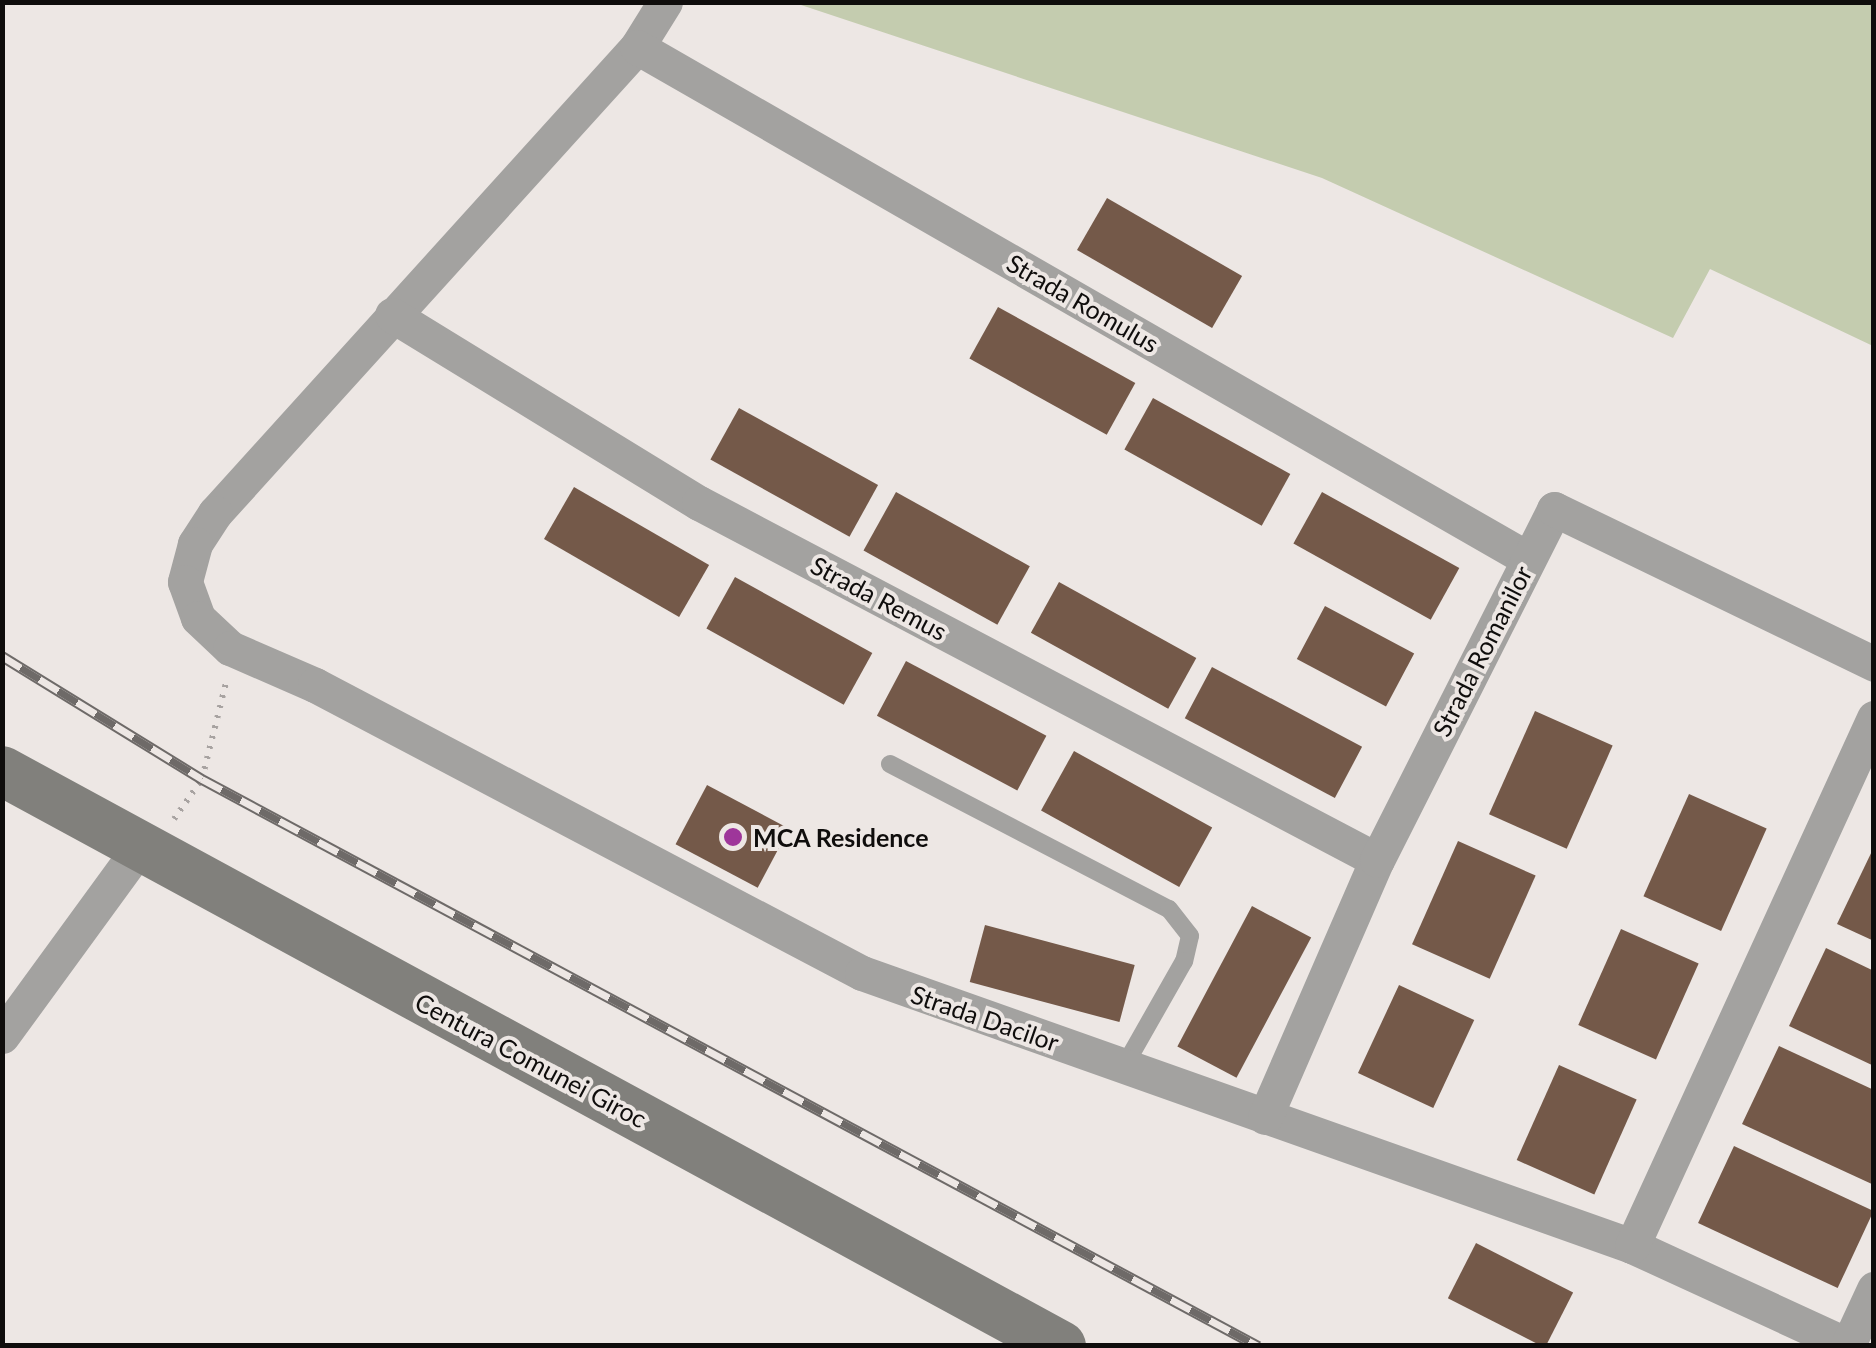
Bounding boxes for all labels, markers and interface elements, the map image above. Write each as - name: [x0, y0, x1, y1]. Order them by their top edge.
- street label: Strada Romulus: [1002, 247, 1164, 359]
- street label: Strada Remus: [806, 550, 952, 646]
- street label: Strada Romanilor: [1426, 561, 1538, 741]
- place label: MCA Residence: [753, 822, 929, 852]
- marker: MCA Residence: [722, 826, 744, 848]
- street label: Strada Dacilor: [907, 979, 1063, 1057]
- street label: Centura Comunei Giroc: [410, 986, 652, 1134]

